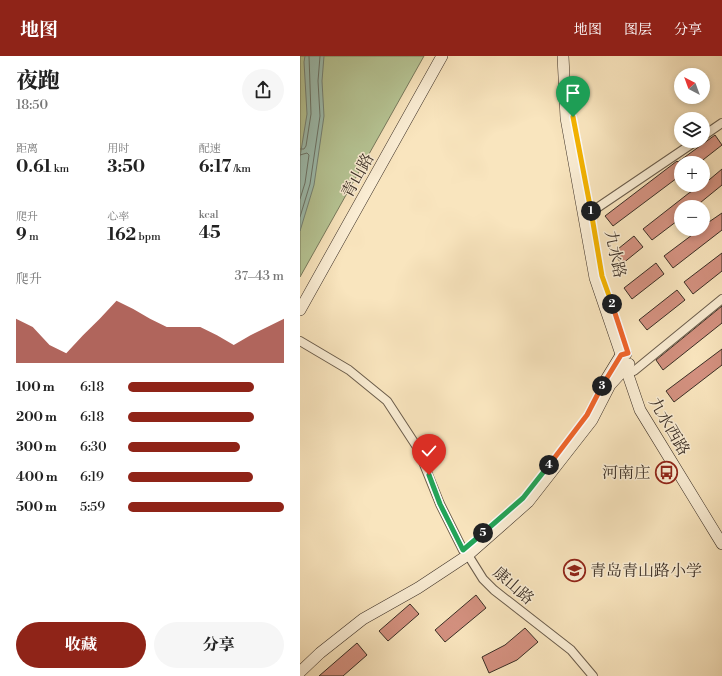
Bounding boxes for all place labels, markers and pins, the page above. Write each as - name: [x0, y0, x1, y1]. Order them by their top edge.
- pin: [556, 76, 590, 117]
- pin: 1: [581, 201, 601, 221]
- pin: 2: [602, 294, 622, 314]
- pin: 3: [592, 376, 612, 396]
- pin: [412, 434, 446, 475]
- pin: 4: [539, 455, 559, 475]
- bus stop icon: 河南庄: [653, 459, 679, 485]
- place label: 河南庄: [602, 463, 650, 483]
- pin: 5: [473, 523, 493, 543]
- school or university icon: 青岛青山路小学: [561, 557, 587, 583]
- place label: 青岛青山路小学: [590, 561, 702, 581]

